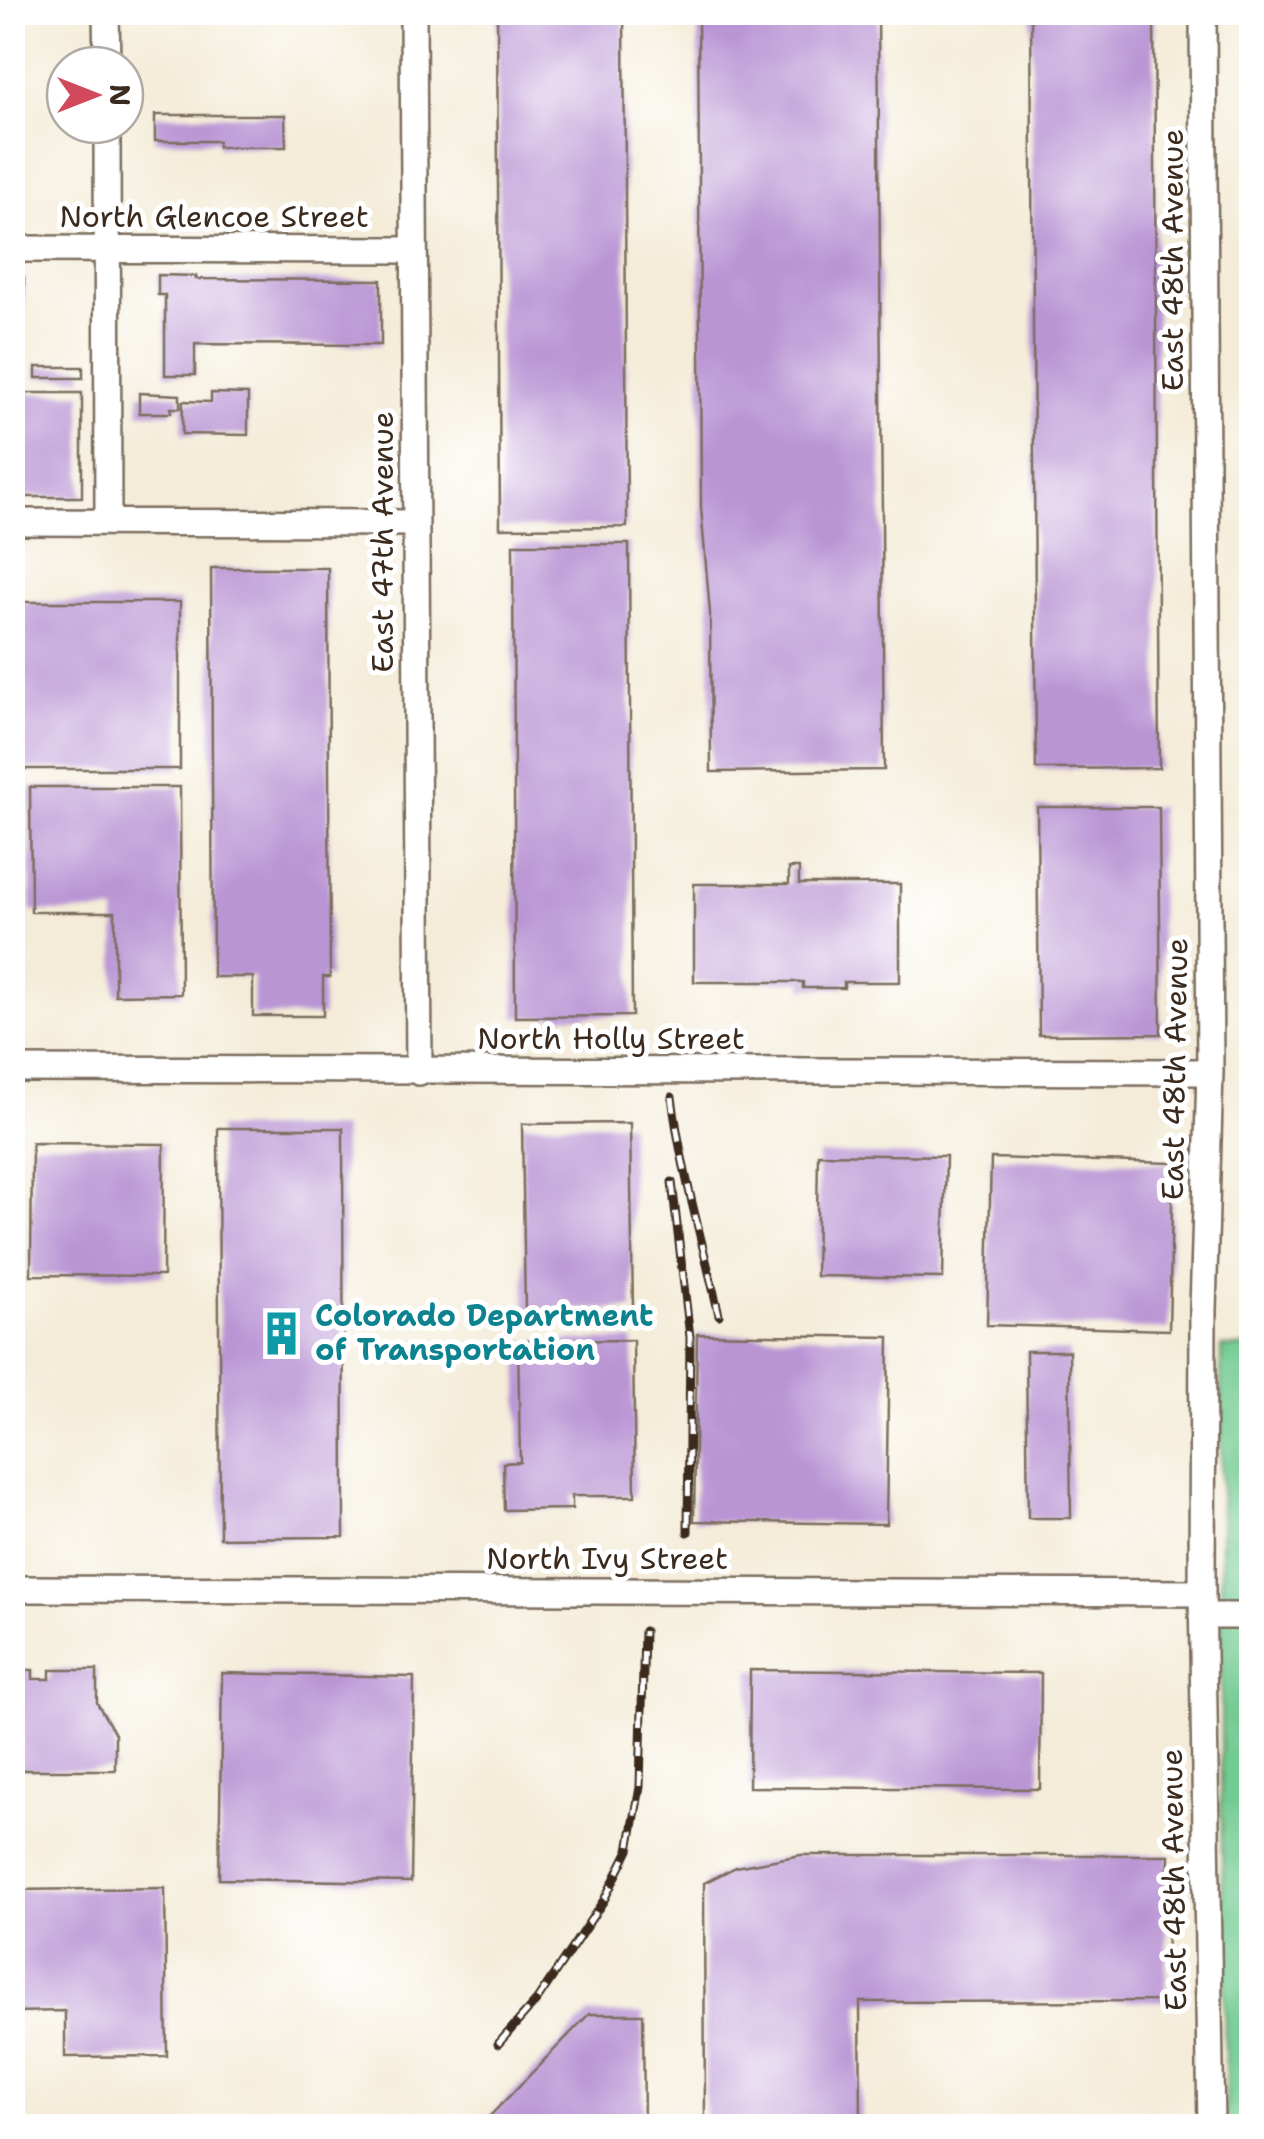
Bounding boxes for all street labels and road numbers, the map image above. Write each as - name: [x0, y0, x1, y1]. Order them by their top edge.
- street label: East 48th Avenue: [1152, 129, 1193, 391]
- street label: North Glencoe Street: [59, 196, 369, 237]
- street label: East 47th Avenue: [362, 411, 403, 673]
- street label: East 48th Avenue: [1152, 937, 1197, 1201]
- street label: North Holly Street: [477, 1018, 745, 1059]
- street label: North Ivy Street: [486, 1538, 728, 1579]
- street label: East 48th Avenue: [1151, 1748, 1196, 2012]

